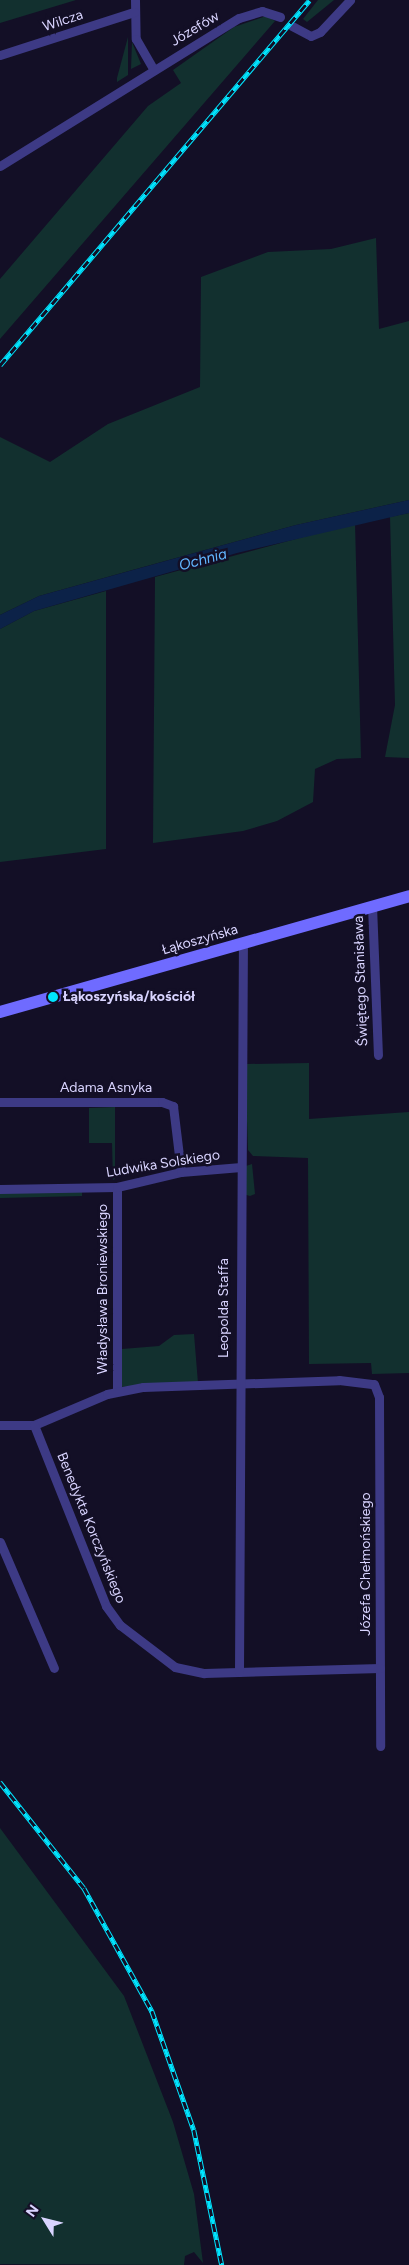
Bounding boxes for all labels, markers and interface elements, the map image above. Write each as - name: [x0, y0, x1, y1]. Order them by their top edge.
- street label: Wilcza: [41, 7, 85, 35]
- street label: Józefów: [168, 8, 222, 50]
- water label: Ochnia: [177, 545, 229, 575]
- street label: Świętego Stanisława: [350, 915, 372, 1047]
- street label: Łąkoszyńska: [160, 921, 240, 959]
- place label: Łąkoszyńska/kościół: [63, 989, 195, 1005]
- marker: Łąkoszyńska/kościół: [47, 991, 59, 1003]
- street label: Adama Asnyka: [60, 1080, 152, 1096]
- street label: Ludwika Solskiego: [105, 1147, 221, 1181]
- street label: Władysława Broniewskiego: [95, 1204, 111, 1374]
- street label: Leopolda Staffa: [216, 1258, 232, 1358]
- street label: Benedykta Korczyńskiego: [53, 1450, 129, 1606]
- street label: Józefa Chełmońskiego: [358, 1492, 374, 1636]
- north arrow: [20, 2195, 70, 2245]
- text: N: [22, 2202, 43, 2220]

